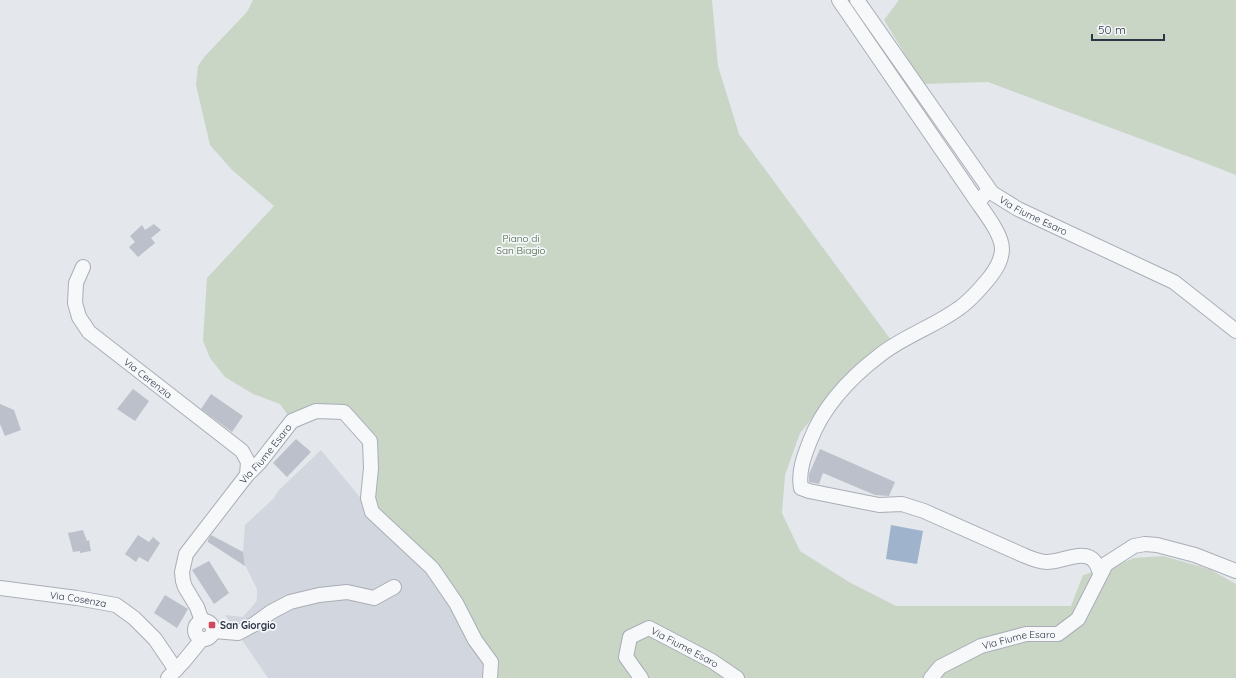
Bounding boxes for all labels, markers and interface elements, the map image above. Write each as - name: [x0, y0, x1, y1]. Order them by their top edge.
- scale bar: [1092, 16, 1164, 42]
- text: 50 m: [1098, 22, 1126, 37]
- street label: Via Fiume Esaro: [997, 193, 1069, 238]
- park label: Piano di San Biagio: [496, 232, 546, 257]
- street label: Via Cerenzia: [121, 356, 175, 401]
- street label: Via Fiume Esaro: [237, 421, 295, 487]
- street label: Via Cosenza: [49, 589, 108, 610]
- place label: San Giorgio: [220, 619, 276, 632]
- marker: San Giorgio: [207, 620, 217, 630]
- street label: Via Fiume Esaro: [649, 624, 721, 671]
- street label: Via Fiume Esaro: [981, 628, 1056, 652]

